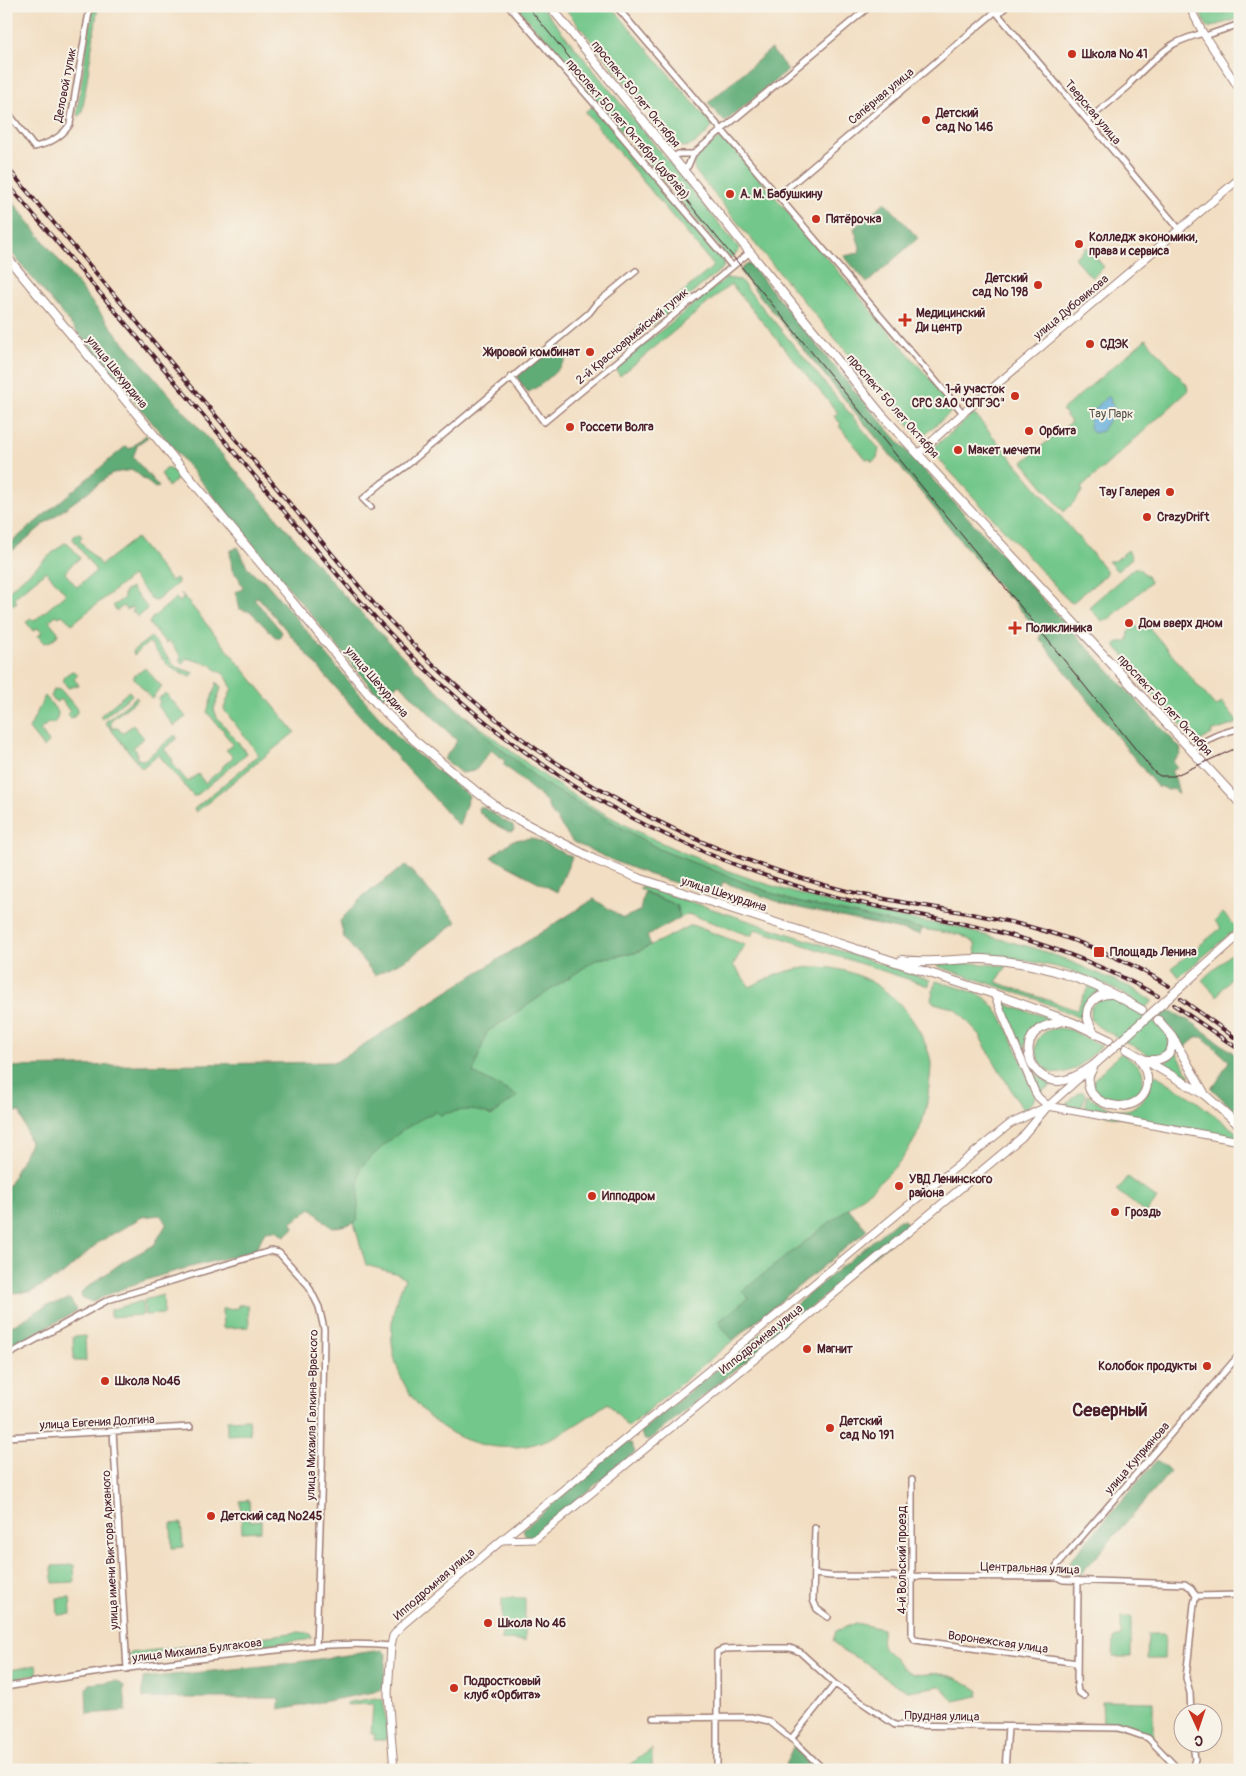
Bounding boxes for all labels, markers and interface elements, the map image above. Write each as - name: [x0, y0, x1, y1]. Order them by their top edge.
- street label: проспект 50 лет Октября: [588, 38, 683, 151]
- street label: Деловой тупик: [51, 47, 80, 125]
- place label: Школа № 41: [1081, 47, 1148, 62]
- marker: Школа № 41: [1066, 48, 1078, 60]
- street label: проспект 50 лет Октября (дублёр): [563, 56, 693, 203]
- street label: Сапёрная улица: [845, 64, 917, 128]
- street label: Тверская улица: [1061, 77, 1124, 148]
- place label: Детский сад № 146: [935, 106, 993, 135]
- marker: Детский сад № 146: [920, 114, 932, 126]
- place label: А. М. Бабушкину: [740, 187, 823, 202]
- marker: А. М. Бабушкину: [724, 188, 736, 200]
- place label: Пятёрочка: [826, 212, 882, 227]
- marker: Пятёрочка: [810, 213, 822, 225]
- place label: Колледж экономики, права и сервиса: [1089, 230, 1198, 259]
- marker: Колледж экономики, права и сервиса: [1073, 238, 1085, 250]
- place label: Детский сад № 198: [971, 271, 1028, 300]
- street label: улица Дубовикова: [1030, 271, 1112, 344]
- marker: Детский сад № 198: [1032, 279, 1044, 291]
- street label: 2-й Красноармейский тупик: [573, 285, 692, 388]
- place label: Медицинский Ди центр: [915, 306, 986, 335]
- marker: Медицинский Ди центр: [898, 313, 912, 327]
- street label: улица Шехурдина: [82, 332, 151, 412]
- place label: СДЭК: [1100, 337, 1129, 352]
- marker: СДЭК: [1084, 338, 1096, 350]
- place label: Жировой комбинат: [482, 345, 581, 360]
- marker: Жировой комбинат: [584, 346, 596, 358]
- street label: проспект 50 лет Октября: [843, 351, 942, 462]
- place label: 1-й участок СРС ЗАО "СПГЭС": [912, 382, 1006, 411]
- marker: 1-й участок СРС ЗАО "СПГЭС": [1009, 390, 1021, 402]
- park label: Тау Парк: [1089, 407, 1133, 422]
- place label: Россети Волга: [580, 420, 654, 435]
- marker: Россети Волга: [564, 421, 576, 433]
- place label: Орбита: [1039, 424, 1077, 439]
- marker: Орбита: [1023, 425, 1035, 437]
- place label: Макет мечети: [968, 443, 1041, 458]
- marker: Макет мечети: [952, 444, 964, 456]
- place label: Тау Галерея: [1098, 485, 1160, 500]
- marker: Тау Галерея: [1164, 486, 1176, 498]
- place label: CrazyDrift: [1157, 510, 1210, 525]
- marker: CrazyDrift: [1141, 511, 1153, 523]
- place label: Дом вверх дном: [1138, 616, 1223, 631]
- marker: Дом вверх дном: [1123, 617, 1135, 629]
- marker: Поликлиника: [1008, 621, 1022, 635]
- place label: Поликлиника: [1026, 621, 1093, 636]
- street label: улица Шехурдина: [341, 643, 412, 721]
- street label: проспект 50 лет Октября: [1114, 652, 1216, 759]
- street label: улица Шехурдина: [678, 873, 769, 916]
- marker: Площадь Ленина: [1092, 945, 1106, 959]
- place label: Площадь Ленина: [1110, 945, 1197, 960]
- place label: УВД Ленинского района: [909, 1172, 993, 1201]
- marker: УВД Ленинского района: [893, 1180, 905, 1192]
- place label: Ипподром: [602, 1189, 655, 1204]
- marker: Ипподром: [586, 1190, 598, 1202]
- place label: Гроздь: [1125, 1205, 1162, 1220]
- marker: Гроздь: [1109, 1206, 1121, 1218]
- street label: Ипподромная улица: [717, 1301, 806, 1378]
- street label: улица Михаила Галкина-Враского: [303, 1329, 322, 1502]
- place label: Магнит: [817, 1342, 854, 1357]
- marker: Магнит: [801, 1343, 813, 1355]
- place label: Колобок продукты: [1098, 1359, 1197, 1374]
- marker: Колобок продукты: [1201, 1360, 1213, 1372]
- place label: Школа №46: [114, 1374, 180, 1389]
- marker: Школа №46: [99, 1375, 111, 1387]
- district label: Северный: [1072, 1399, 1148, 1422]
- street label: улица Евгения Долгина: [38, 1412, 155, 1433]
- place label: Детский сад № 191: [839, 1414, 894, 1443]
- street label: улица Куприянова: [1101, 1419, 1173, 1498]
- marker: Детский сад № 191: [824, 1422, 836, 1434]
- street label: улица имени Виктора Аржаного: [99, 1469, 122, 1631]
- street label: 4-й Вольский проезд: [895, 1505, 910, 1614]
- place label: Детский сад №245: [220, 1509, 323, 1524]
- marker: Детский сад №245: [205, 1510, 217, 1522]
- street label: Ипподромная улица: [391, 1545, 478, 1624]
- street label: Центральная улица: [980, 1559, 1080, 1578]
- place label: Школа № 46: [497, 1616, 566, 1631]
- marker: Школа № 46: [482, 1617, 494, 1629]
- street label: Воронежская улица: [947, 1628, 1049, 1657]
- street label: улица Михаила Булгакова: [130, 1635, 263, 1666]
- place label: Подростковый клуб «Орбита»: [464, 1674, 541, 1703]
- marker: Подростковый клуб «Орбита»: [448, 1682, 460, 1694]
- north arrow: [1174, 1704, 1224, 1754]
- street label: Прудная улица: [904, 1708, 980, 1725]
- text: С: [1194, 1732, 1203, 1749]

